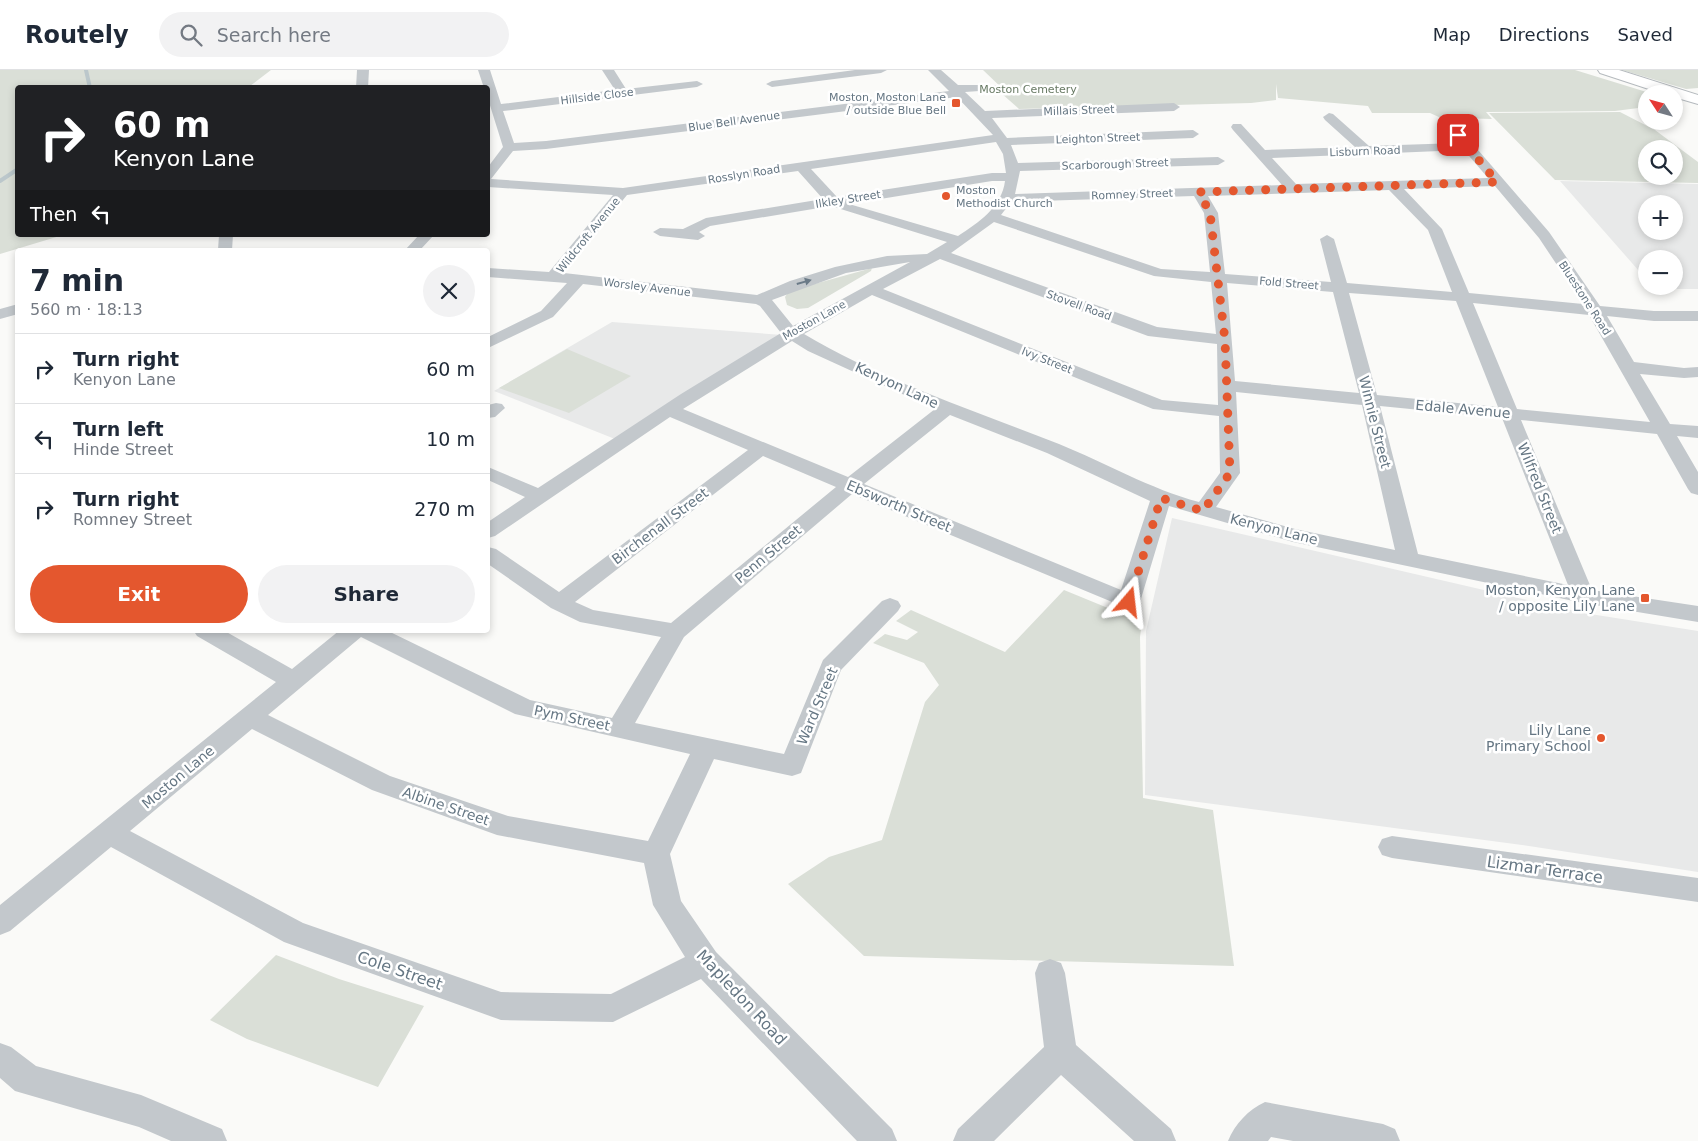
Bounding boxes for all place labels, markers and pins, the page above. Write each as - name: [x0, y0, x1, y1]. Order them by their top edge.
- place label: Moston, Moston Lane / outside Blue Bell: [829, 91, 946, 117]
- marker: Moston, Moston Lane / outside Blue Bell: [950, 97, 962, 109]
- pin: [1437, 114, 1479, 156]
- place label: Moston Methodist Church: [956, 184, 1053, 210]
- marker: Moston Methodist Church: [940, 190, 952, 202]
- place label: Moston, Kenyon Lane / opposite Lily Lane: [1485, 582, 1635, 614]
- marker: Moston, Kenyon Lane / opposite Lily Lane: [1639, 592, 1651, 604]
- place label: Lily Lane Primary School: [1486, 722, 1591, 754]
- marker: Lily Lane Primary School: [1595, 732, 1607, 744]

